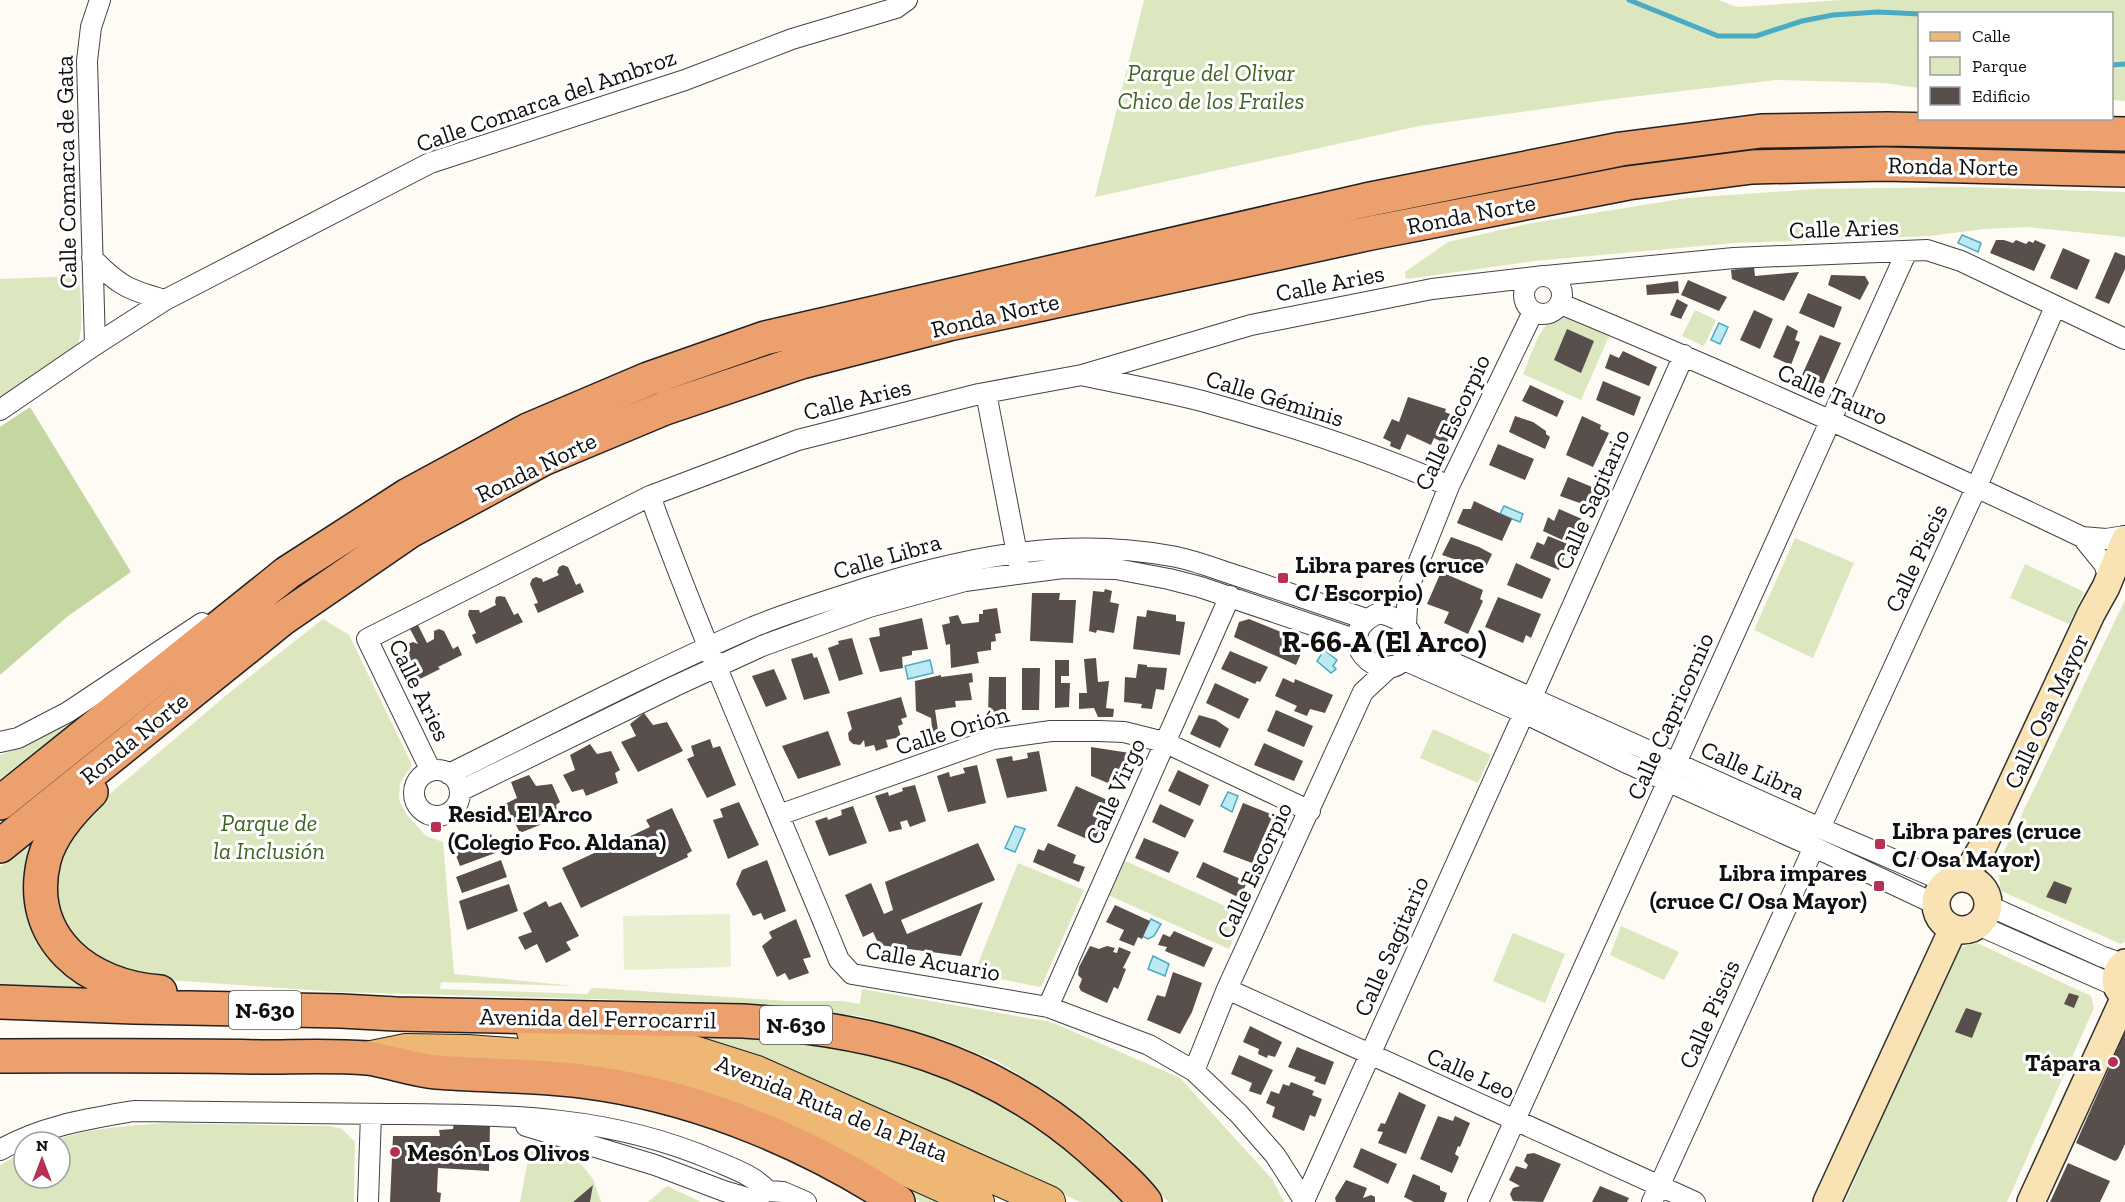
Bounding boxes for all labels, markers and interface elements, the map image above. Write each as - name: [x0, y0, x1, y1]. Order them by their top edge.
- legend: [1918, 12, 2113, 120]
- text: Calle: [1972, 25, 2010, 47]
- street label: Calle Comarca del Ambroz: [412, 42, 680, 158]
- street label: Calle Comarca de Gata: [49, 55, 83, 289]
- text: Parque: [1972, 55, 2027, 77]
- park label: Parque del Olivar Chico de los Frailes: [1118, 58, 1304, 115]
- text: Edificio: [1972, 85, 2030, 107]
- street label: Ronda Norte: [1887, 150, 2019, 182]
- street label: Ronda Norte: [1404, 187, 1538, 241]
- street label: Calle Aries: [1789, 212, 1899, 244]
- street label: Calle Aries: [1273, 258, 1387, 308]
- street label: Ronda Norte: [928, 286, 1062, 344]
- street label: Calle Escorpio: [1408, 349, 1496, 495]
- street label: Calle Tauro: [1773, 357, 1893, 431]
- street label: Calle Géminis: [1202, 363, 1348, 433]
- street label: Calle Aries: [800, 372, 914, 426]
- street label: Calle Sagitario: [1548, 424, 1636, 574]
- street label: Ronda Norte: [471, 425, 601, 509]
- street label: Calle Piscis: [1878, 499, 1954, 617]
- street label: Calle Libra: [830, 527, 945, 585]
- place label: Libra pares (cruce C/ Escorpio): [1295, 550, 1484, 607]
- marker: Libra pares (cruce C/ Escorpio): [1276, 571, 1290, 585]
- district label: R-66-A (El Arco): [1281, 624, 1487, 660]
- street label: Calle Capricornio: [1620, 628, 1720, 804]
- street label: Calle Osa Mayor: [1997, 629, 2095, 793]
- street label: Calle Aries: [383, 634, 457, 746]
- street label: Ronda Norte: [74, 686, 194, 790]
- street label: Calle Orión: [892, 699, 1012, 761]
- street label: Calle Virgo: [1079, 733, 1151, 849]
- street label: Calle Libra: [1696, 734, 1810, 806]
- street label: Calle Escorpio: [1210, 797, 1298, 943]
- place label: Resid. El Arco (Colegio Fco. Aldana): [448, 799, 666, 856]
- park label: Parque de la Inclusión: [213, 808, 325, 865]
- place label: Libra pares (cruce C/ Osa Mayor): [1892, 816, 2081, 873]
- marker: Resid. El Arco (Colegio Fco. Aldana): [429, 820, 443, 834]
- marker: Libra pares (cruce C/ Osa Mayor): [1873, 837, 1887, 851]
- place label: Libra impares (cruce C/ Osa Mayor): [1650, 858, 1867, 915]
- street label: Calle Sagitario: [1347, 871, 1435, 1021]
- marker: Libra impares (cruce C/ Osa Mayor): [1872, 879, 1886, 893]
- street label: Calle Acuario: [863, 935, 1003, 987]
- street label: Calle Piscis: [1672, 955, 1746, 1073]
- road number: N-630: [229, 991, 301, 1029]
- street label: Avenida del Ferrocarril: [479, 1001, 717, 1035]
- road number: N-630: [760, 1006, 832, 1044]
- street label: Calle Leo: [1423, 1041, 1519, 1105]
- street label: Avenida Ruta de la Plata: [712, 1048, 953, 1168]
- place label: Tápara: [2025, 1048, 2101, 1077]
- marker: Tápara: [2106, 1055, 2120, 1069]
- north arrow: [12, 1130, 72, 1190]
- text: N: [36, 1136, 48, 1155]
- place label: Mesón Los Olivos: [407, 1138, 590, 1167]
- marker: Mesón Los Olivos: [388, 1145, 402, 1159]

